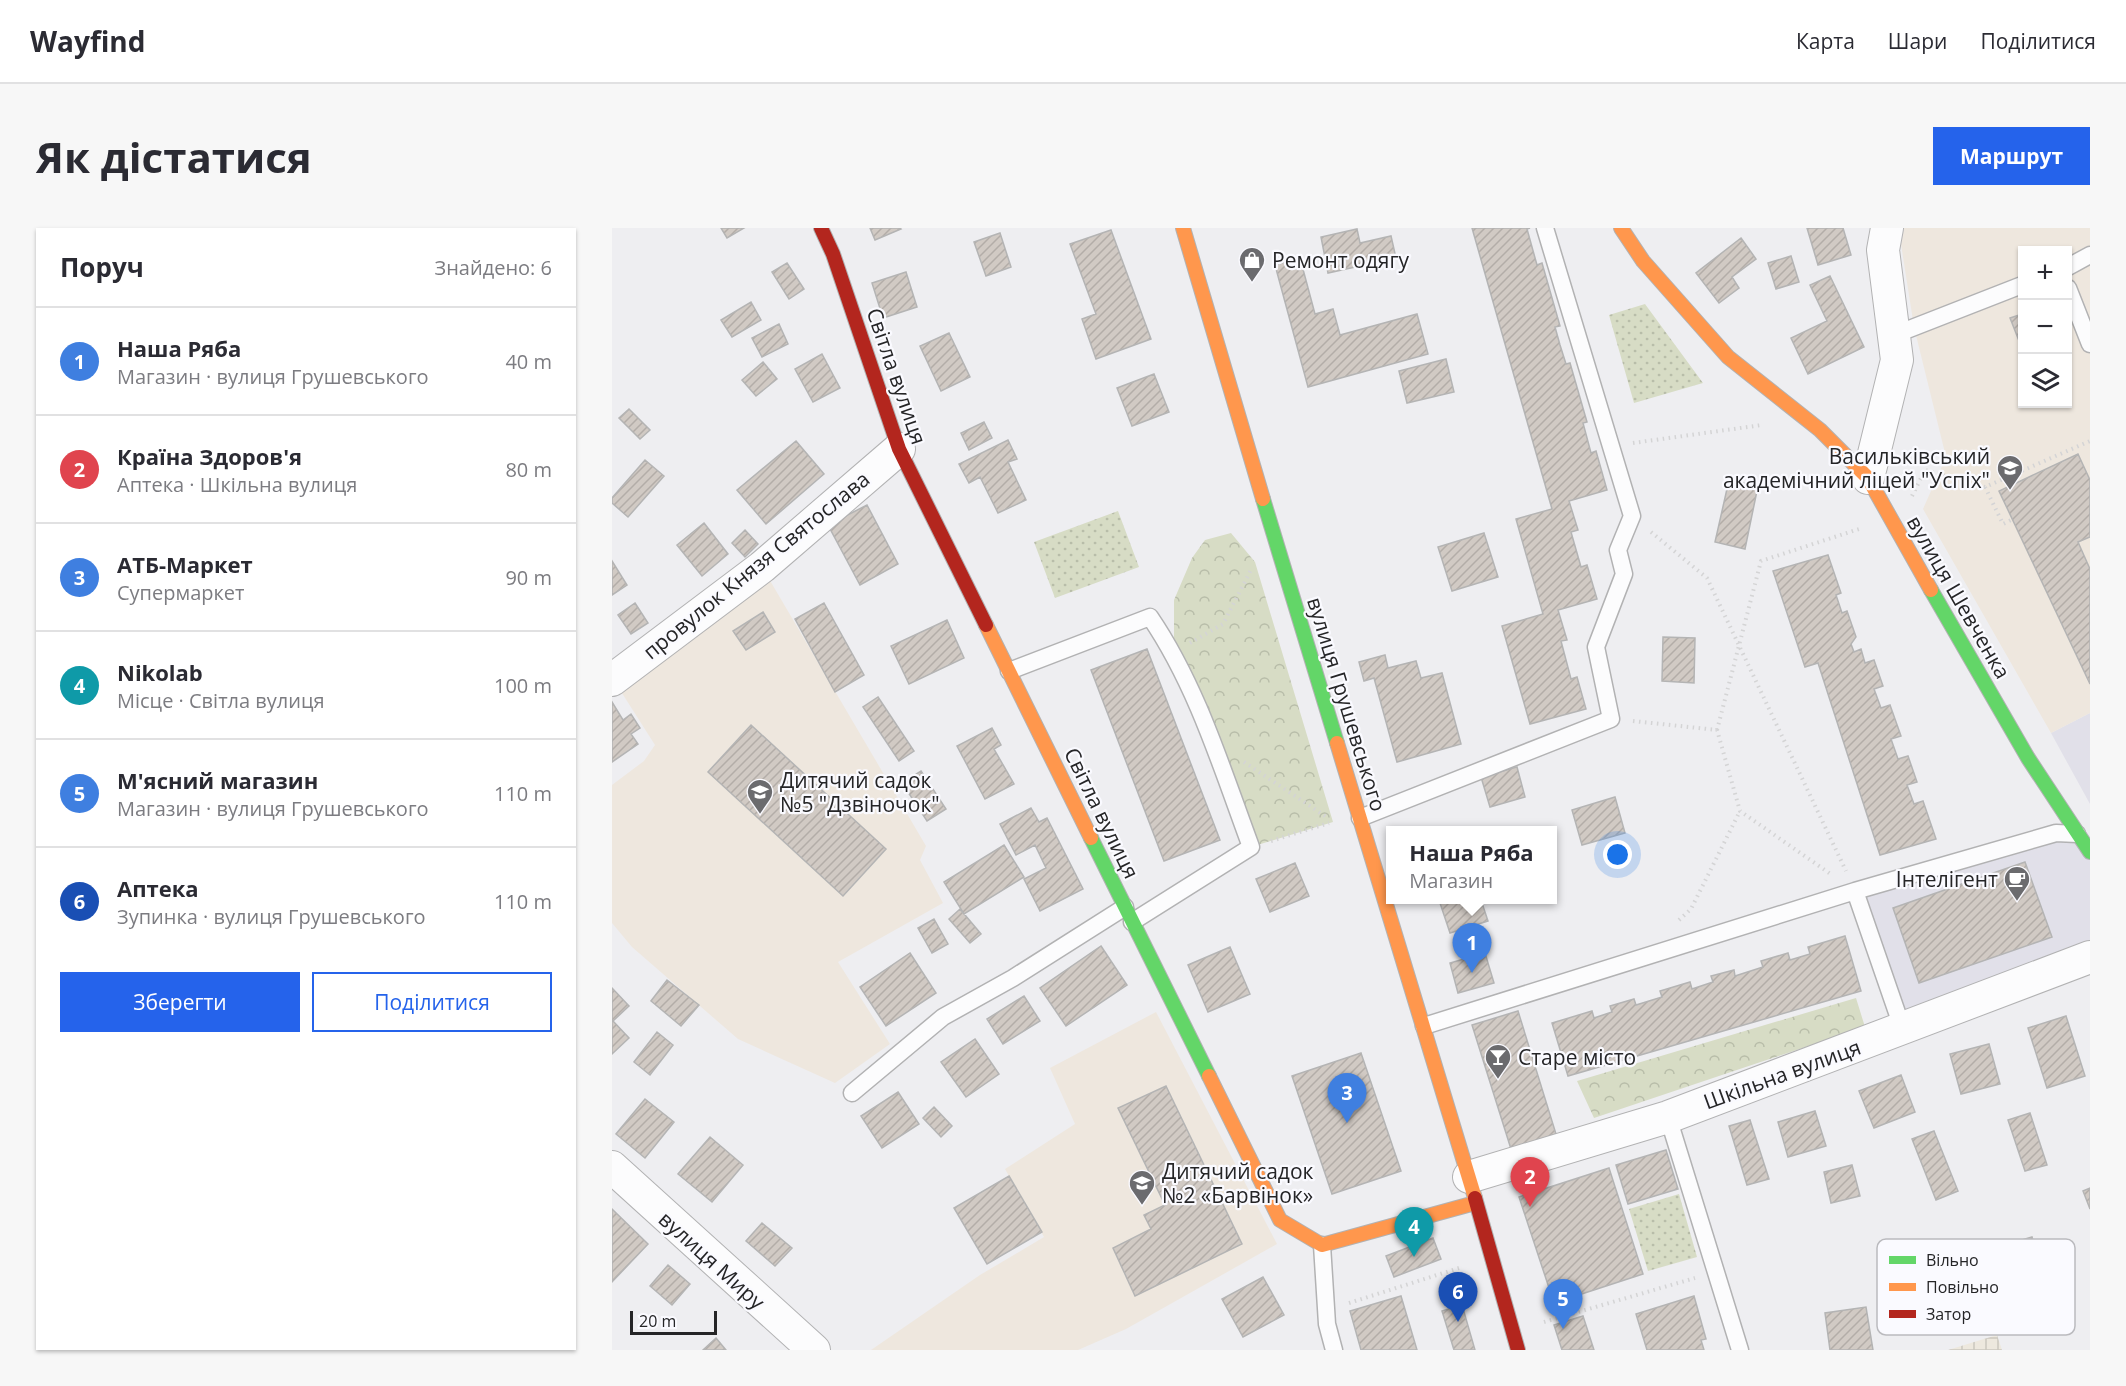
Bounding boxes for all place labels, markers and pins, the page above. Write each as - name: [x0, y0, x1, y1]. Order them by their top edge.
- shop icon: Ремонт одягу: [1237, 245, 1267, 283]
- place label: Ремонт одягу: [1272, 246, 1409, 274]
- place label: Васильківський академічний ліцей "Успіх": [1723, 442, 1990, 494]
- school or university icon: Васильківський академічний ліцей "Успіх": [1995, 453, 2025, 491]
- place label: Дитячий садок №5 "Дзвіночок": [780, 766, 940, 818]
- school or university icon: Дитячий садок №5 "Дзвіночок": [745, 777, 775, 815]
- cafe icon: Інтелігент: [2002, 864, 2032, 902]
- place label: Інтелігент: [1896, 865, 1998, 893]
- pin: 1: [1452, 924, 1492, 973]
- bar icon: Старе місто: [1483, 1042, 1513, 1080]
- place label: Старе місто: [1518, 1043, 1636, 1071]
- pin: 3: [1328, 1074, 1366, 1123]
- place label: Дитячий садок №2 «Барвінок»: [1162, 1157, 1314, 1209]
- pin: 2: [1510, 1158, 1550, 1207]
- school or university icon: Дитячий садок №2 «Барвінок»: [1127, 1168, 1157, 1206]
- pin: 4: [1394, 1208, 1434, 1257]
- pin: 6: [1438, 1272, 1478, 1322]
- pin: 5: [1544, 1280, 1582, 1329]

